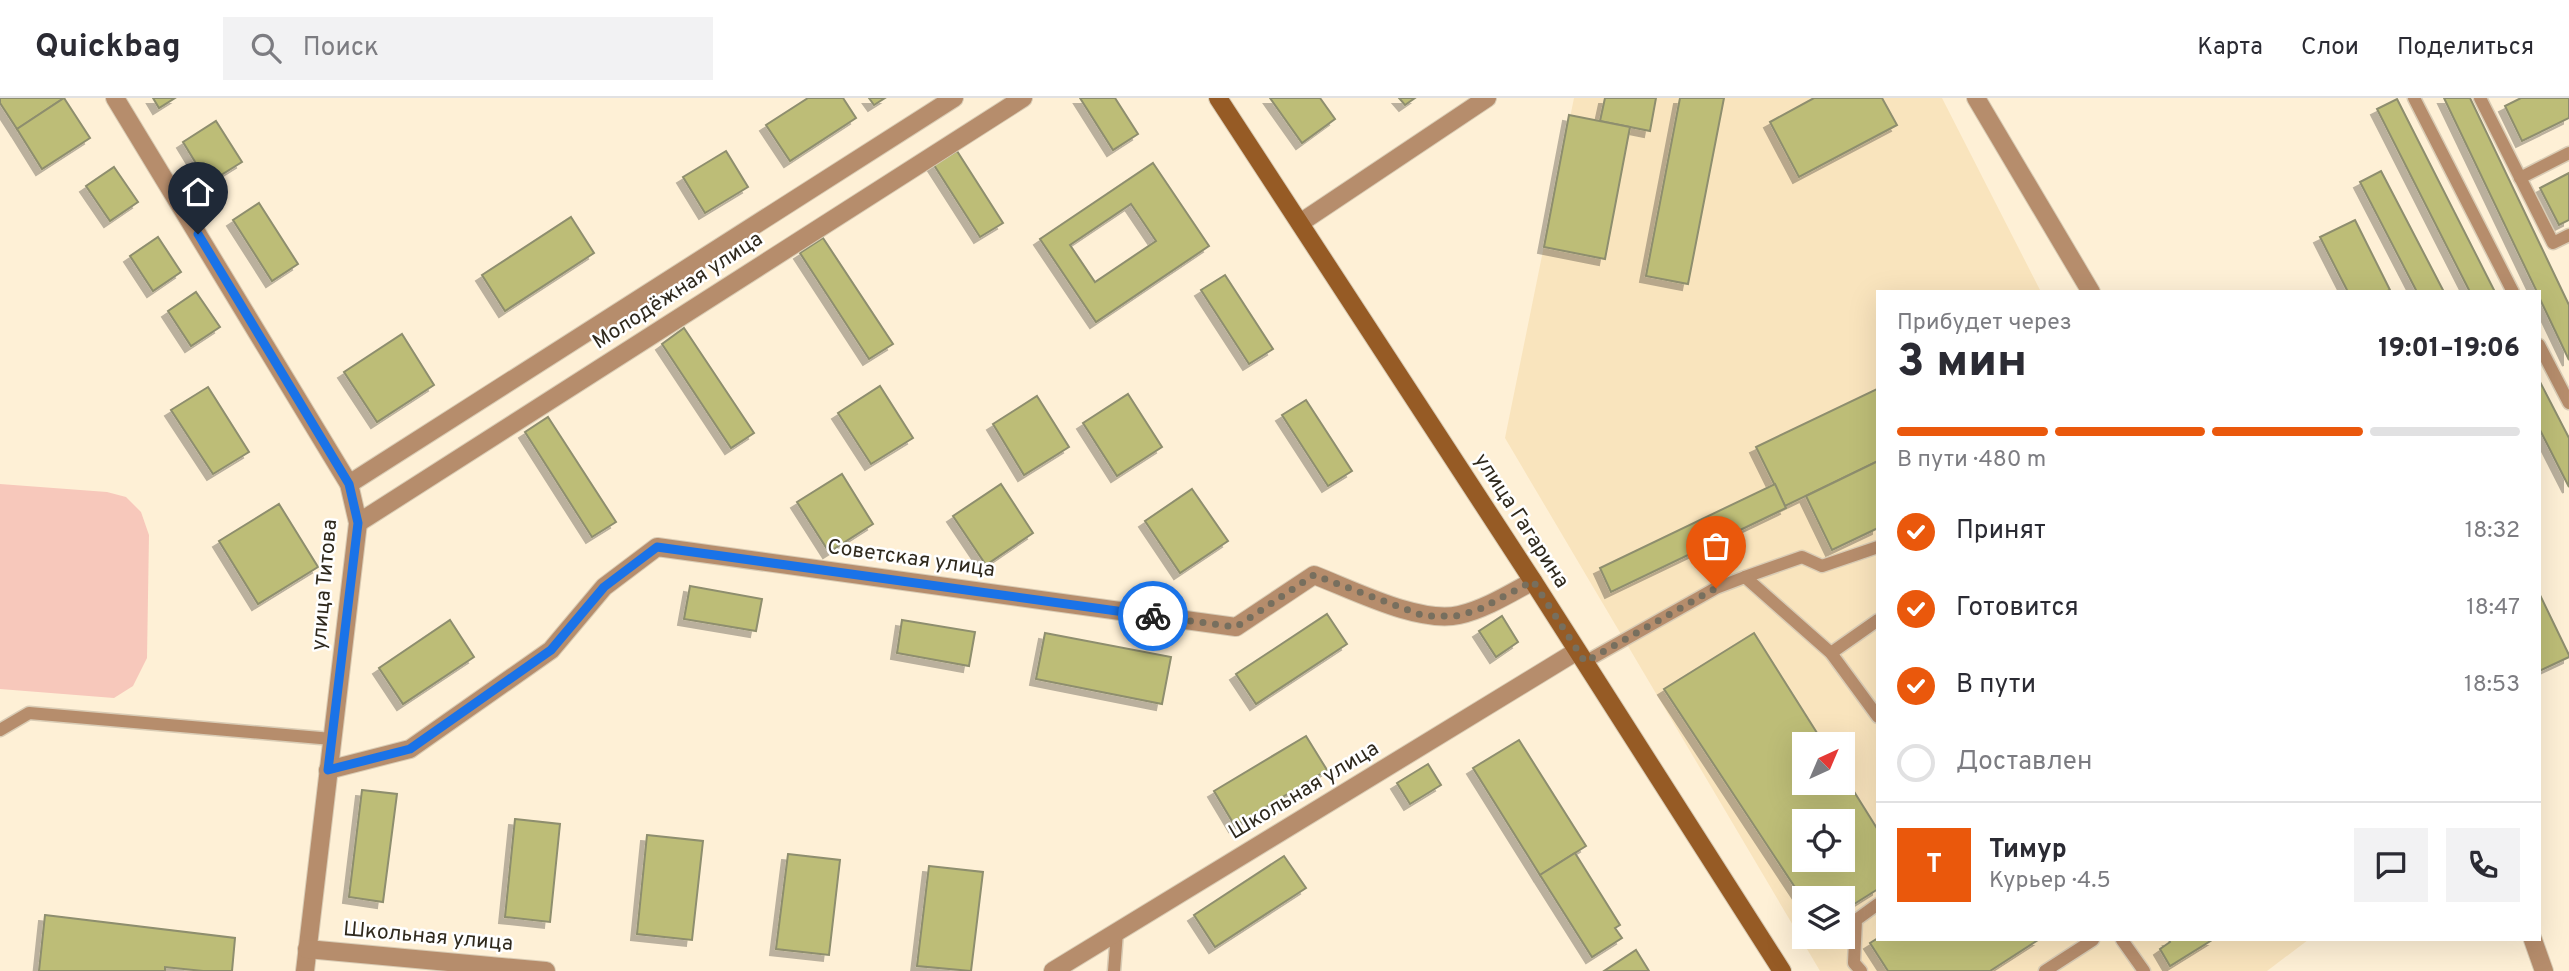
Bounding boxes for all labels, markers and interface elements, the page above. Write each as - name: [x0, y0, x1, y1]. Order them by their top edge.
- search box: [223, 17, 713, 80]
- text: Quickbag: [35, 27, 181, 69]
- icon: search: [247, 29, 285, 67]
- text: Поиск: [303, 32, 379, 65]
- text: Карта: [2197, 33, 2263, 63]
- text: Слои: [2301, 33, 2359, 63]
- text: Поделиться: [2397, 33, 2534, 63]
- pin: [168, 162, 228, 234]
- icon: home: [179, 173, 217, 211]
- street label: Молодёжная улица: [588, 226, 768, 356]
- text: Прибудет через: [1897, 309, 2072, 338]
- text: 19:01–19:06: [2378, 333, 2520, 366]
- text: 3 мин: [1897, 334, 2027, 393]
- text: В пути · 480 m: [1897, 446, 2046, 475]
- street label: улица Гагарина: [1467, 448, 1575, 594]
- icon: check: [1897, 513, 1935, 551]
- text: Принят: [1956, 515, 2046, 548]
- pin: [1686, 516, 1746, 588]
- text: 18:32: [2465, 517, 2520, 546]
- street label: улица Титова: [306, 518, 344, 652]
- icon: bag: [1697, 527, 1735, 565]
- street label: Советская улица: [825, 534, 997, 584]
- courier: [1118, 581, 1188, 651]
- icon: check: [1897, 590, 1935, 628]
- text: Готовится: [1956, 592, 2079, 625]
- text: 18:47: [2466, 594, 2520, 623]
- icon: bike: [1134, 597, 1172, 635]
- icon: check: [1897, 667, 1935, 705]
- text: В пути: [1956, 669, 2036, 702]
- text: 18:53: [2464, 671, 2520, 700]
- north arrow: [1792, 732, 1855, 794]
- map controls: [1792, 732, 1855, 949]
- street label: Школьная улица: [1224, 736, 1384, 846]
- text: Доставлен: [1956, 746, 2092, 779]
- button: locate: [1792, 809, 1855, 872]
- button: chat: [2354, 828, 2428, 902]
- button: phone: [2446, 828, 2520, 902]
- text: Тимур: [1989, 834, 2067, 867]
- text: Т: [1926, 849, 1942, 882]
- text: Курьер · 4.5: [1989, 867, 2111, 896]
- button: layers: [1792, 886, 1855, 949]
- street label: Школьная улица: [342, 916, 514, 958]

